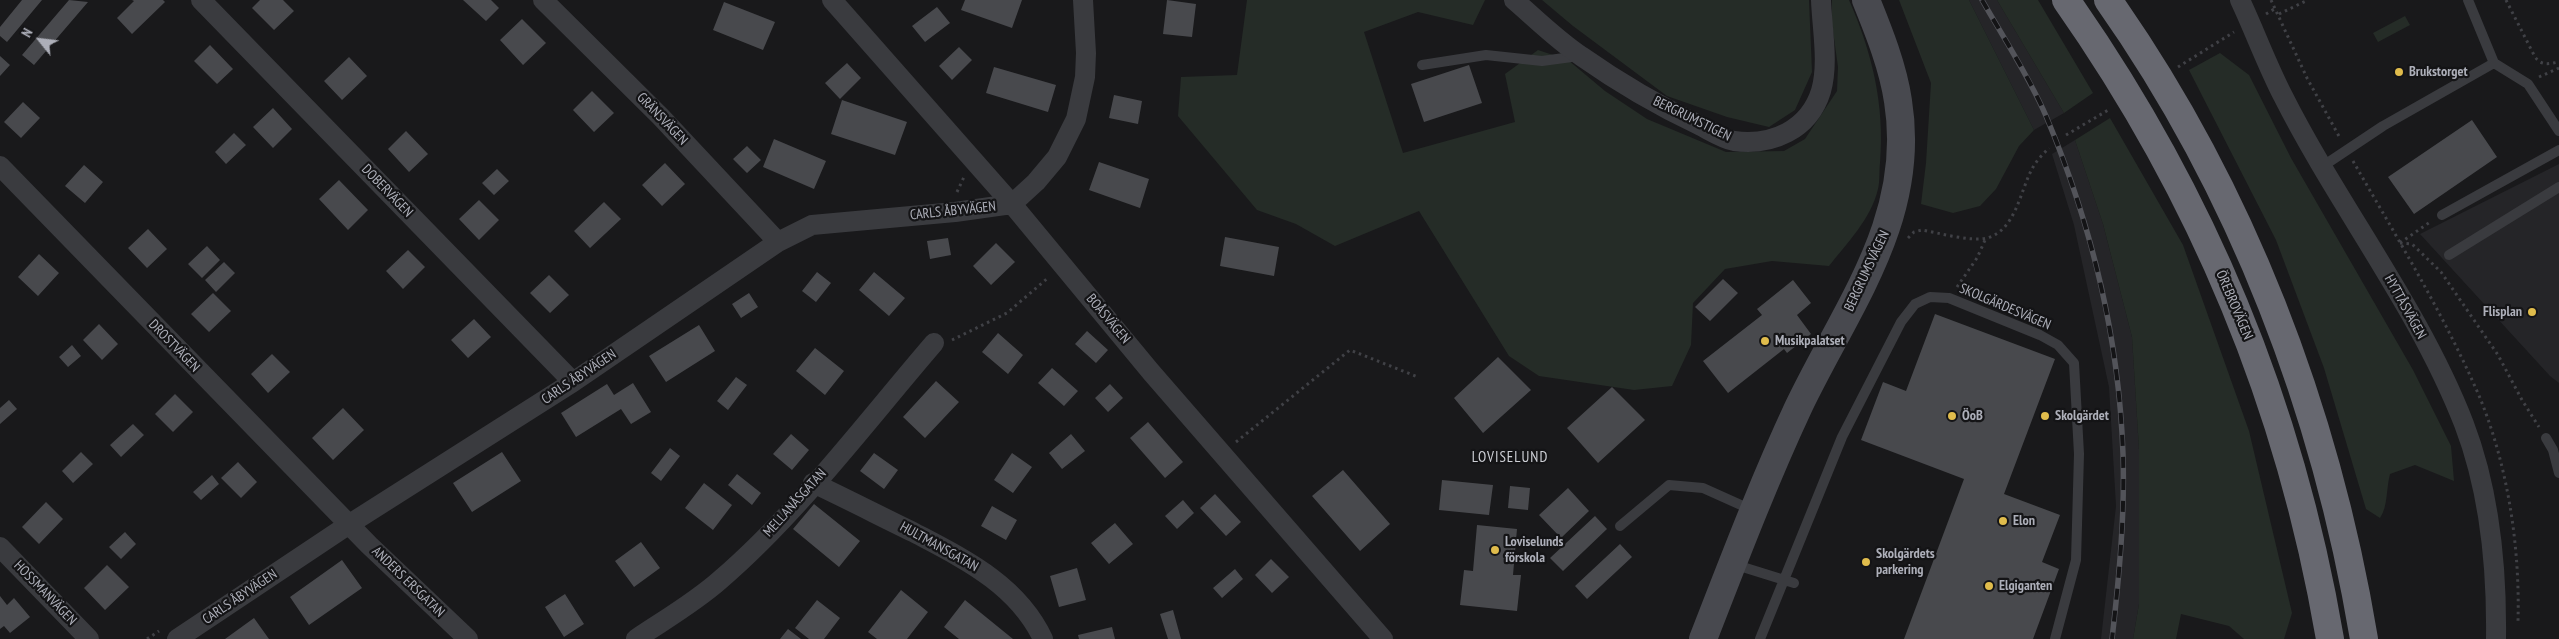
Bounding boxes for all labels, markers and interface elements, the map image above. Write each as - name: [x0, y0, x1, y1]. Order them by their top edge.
- north arrow: [15, 15, 65, 65]
- text: N: [17, 25, 37, 40]
- place label: Brukstorget: [2409, 64, 2468, 80]
- marker: Brukstorget: [2393, 66, 2405, 78]
- street label: GRÄNSVÄGEN: [633, 89, 691, 149]
- street label: BERGRUMSTIGEN: [1650, 93, 1734, 145]
- street label: DOBERVÄGEN: [358, 161, 416, 221]
- street label: CARLS ÅBYVÄGEN: [909, 198, 997, 224]
- street label: BERGRUMSVÄGEN: [1841, 228, 1893, 314]
- street label: ÖREBROVÄGEN: [2212, 268, 2256, 342]
- street label: HYTTÅSVÄGEN: [2380, 272, 2430, 342]
- street label: SKOLGÄRDESVÄGEN: [1957, 280, 2053, 334]
- street label: BOÅSVÄGEN: [1083, 291, 1133, 347]
- place label: Flisplan: [2483, 304, 2522, 320]
- marker: Flisplan: [2526, 306, 2538, 318]
- street label: DROSTVÄGEN: [145, 316, 203, 376]
- place label: Musikpalatset: [1775, 333, 1845, 349]
- marker: Musikpalatset: [1759, 335, 1771, 347]
- street label: CARLS ÅBYVÄGEN: [539, 346, 619, 408]
- place label: ÖoB: [1962, 408, 1983, 424]
- place label: Skolgärdet: [2055, 408, 2109, 424]
- marker: ÖoB: [1946, 410, 1958, 422]
- marker: Skolgärdet: [2039, 410, 2051, 422]
- district label: LOVISELUND: [1470, 449, 1550, 467]
- street label: MELLANÅSGATAN: [760, 466, 830, 540]
- place label: Elon: [2013, 513, 2035, 529]
- marker: Elon: [1997, 515, 2009, 527]
- street label: HULTMANSGATAN: [897, 519, 981, 575]
- place label: Loviselunds förskola: [1505, 534, 1563, 566]
- street label: ANDERS ERSGATAN: [368, 543, 448, 621]
- marker: Loviselunds förskola: [1489, 544, 1501, 556]
- place label: Skolgärdets parkering: [1876, 546, 1935, 578]
- marker: Skolgärdets parkering: [1860, 556, 1872, 568]
- street label: HOSSMANVÄGEN: [10, 557, 80, 629]
- street label: CARLS ÅBYVÄGEN: [200, 566, 280, 628]
- place label: Elgiganten: [1999, 578, 2052, 594]
- marker: Elgiganten: [1983, 580, 1995, 592]

